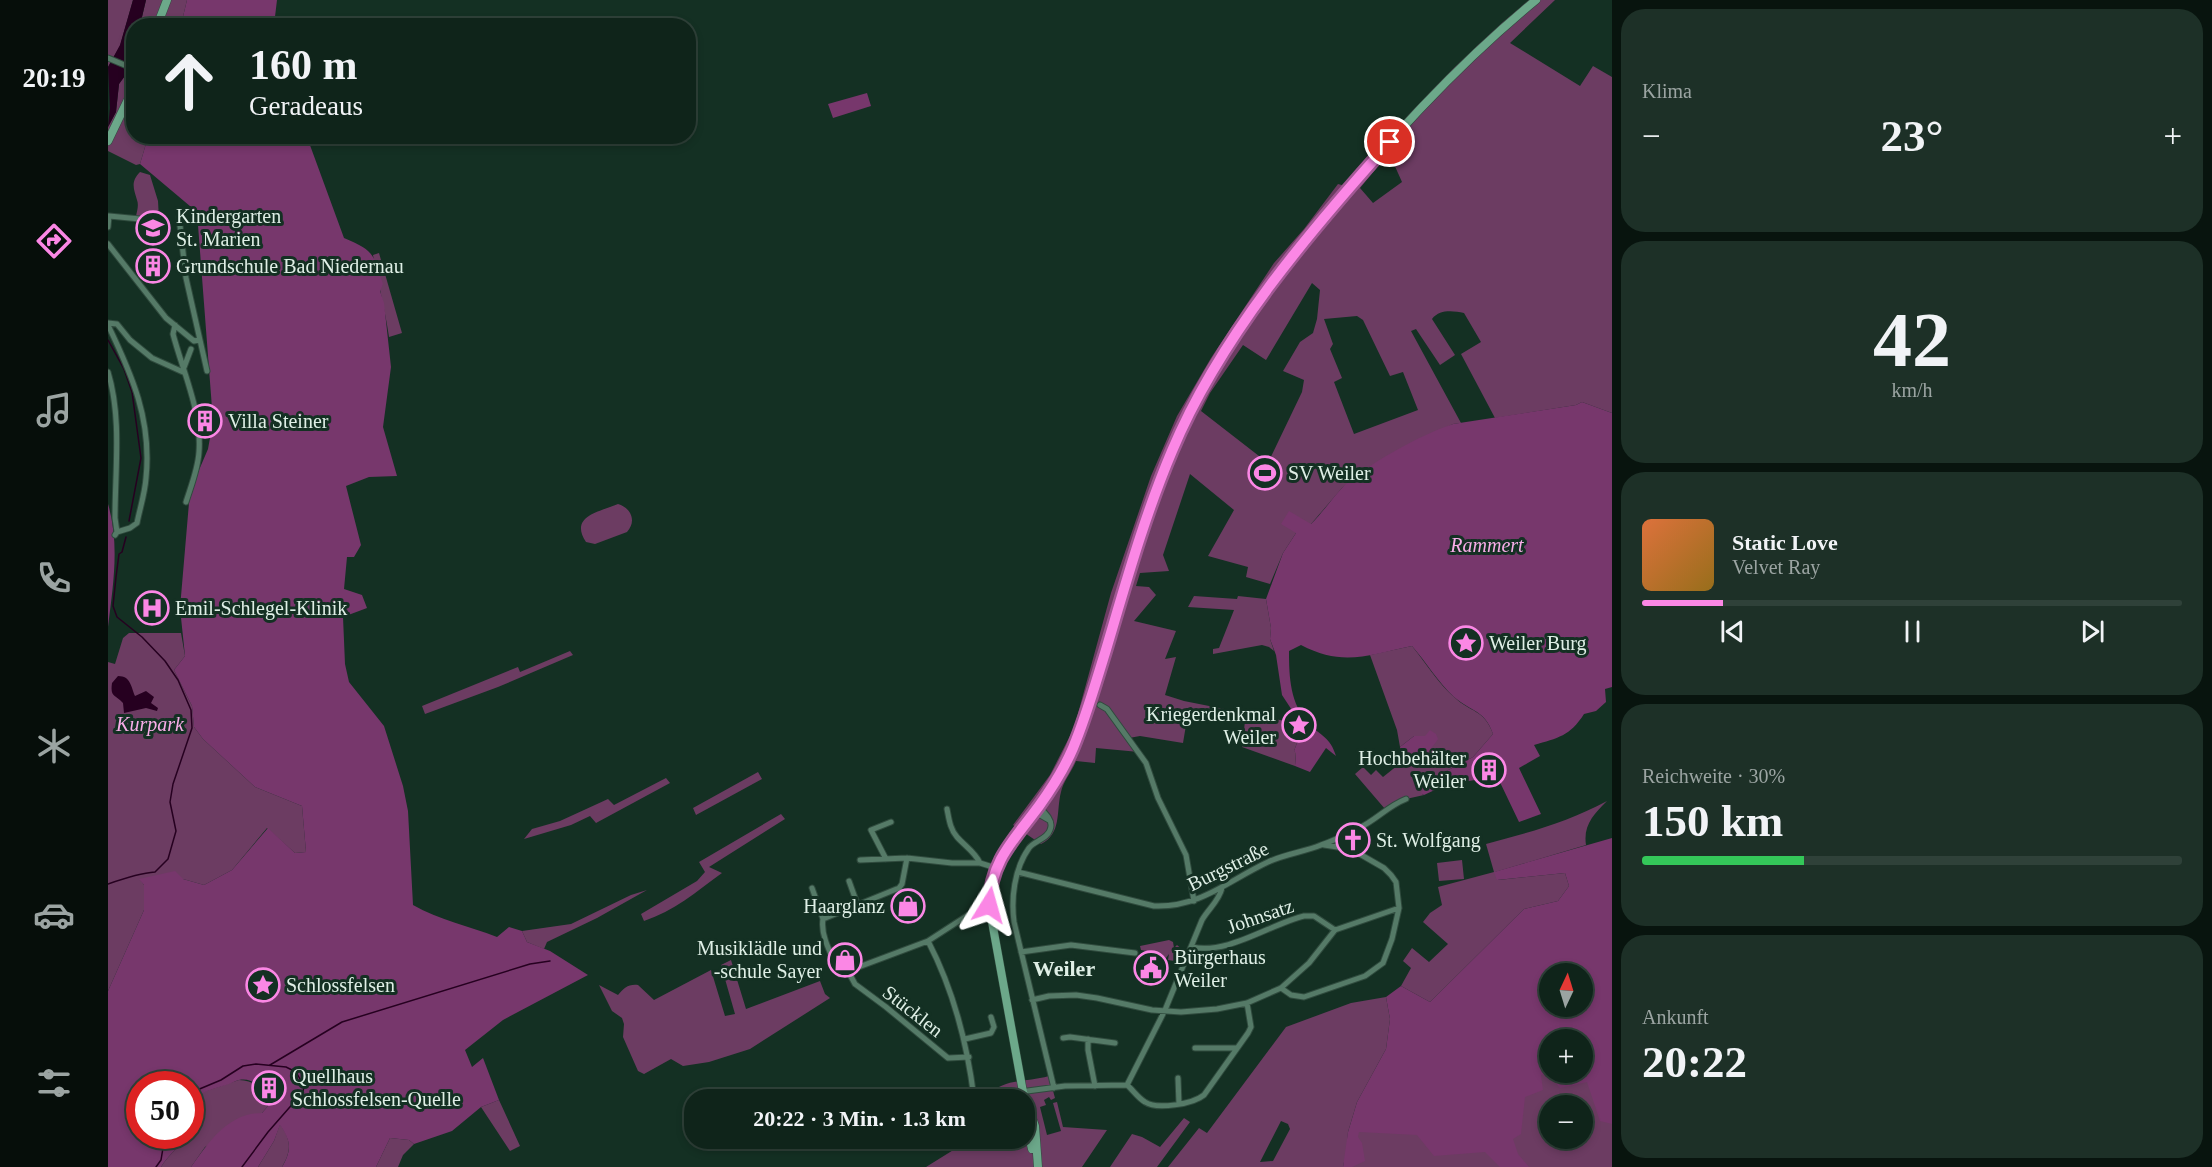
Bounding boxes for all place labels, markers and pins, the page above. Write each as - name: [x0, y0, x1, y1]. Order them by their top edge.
- pin: [1364, 116, 1415, 167]
- place label: Kindergarten St. Marien: [176, 205, 281, 250]
- school or university icon: Kindergarten St. Marien: [135, 210, 171, 246]
- building icon: Grundschule Bad Niedernau: [135, 248, 171, 284]
- place label: Grundschule Bad Niedernau: [176, 255, 404, 277]
- building icon: Villa Steiner: [187, 403, 223, 439]
- place label: Villa Steiner: [228, 410, 329, 432]
- sports icon: SV Weiler: [1247, 455, 1283, 491]
- place label: SV Weiler: [1288, 462, 1371, 484]
- hospital icon: Emil-Schlegel-Klinik: [134, 590, 170, 626]
- place label: Emil-Schlegel-Klinik: [175, 597, 347, 620]
- place icon: Weiler Burg: [1448, 625, 1484, 661]
- place label: Weiler Burg: [1489, 632, 1586, 655]
- place label: Kriegerdenkmal Weiler: [1146, 703, 1276, 748]
- place icon: Kriegerdenkmal Weiler: [1281, 707, 1317, 743]
- place label: Hochbehälter Weiler: [1358, 747, 1466, 792]
- building icon: Hochbehälter Weiler: [1471, 752, 1507, 788]
- church icon: St. Wolfgang: [1335, 822, 1371, 858]
- place label: St. Wolfgang: [1376, 829, 1481, 852]
- shop icon: Haarglanz: [890, 888, 926, 924]
- place label: Haarglanz: [803, 895, 885, 918]
- place label: Musiklädle und -schule Sayer: [697, 937, 822, 983]
- shop icon: Musiklädle und -schule Sayer: [827, 942, 863, 978]
- place label: Bürgerhaus Weiler: [1174, 946, 1266, 991]
- public building icon: Bürgerhaus Weiler: [1133, 950, 1169, 986]
- place icon: Schlossfelsen: [245, 967, 281, 1003]
- place label: Schlossfelsen: [286, 974, 395, 996]
- place label: Quellhaus Schlossfelsen-Quelle: [292, 1065, 461, 1110]
- building icon: Quellhaus Schlossfelsen-Quelle: [251, 1070, 287, 1106]

